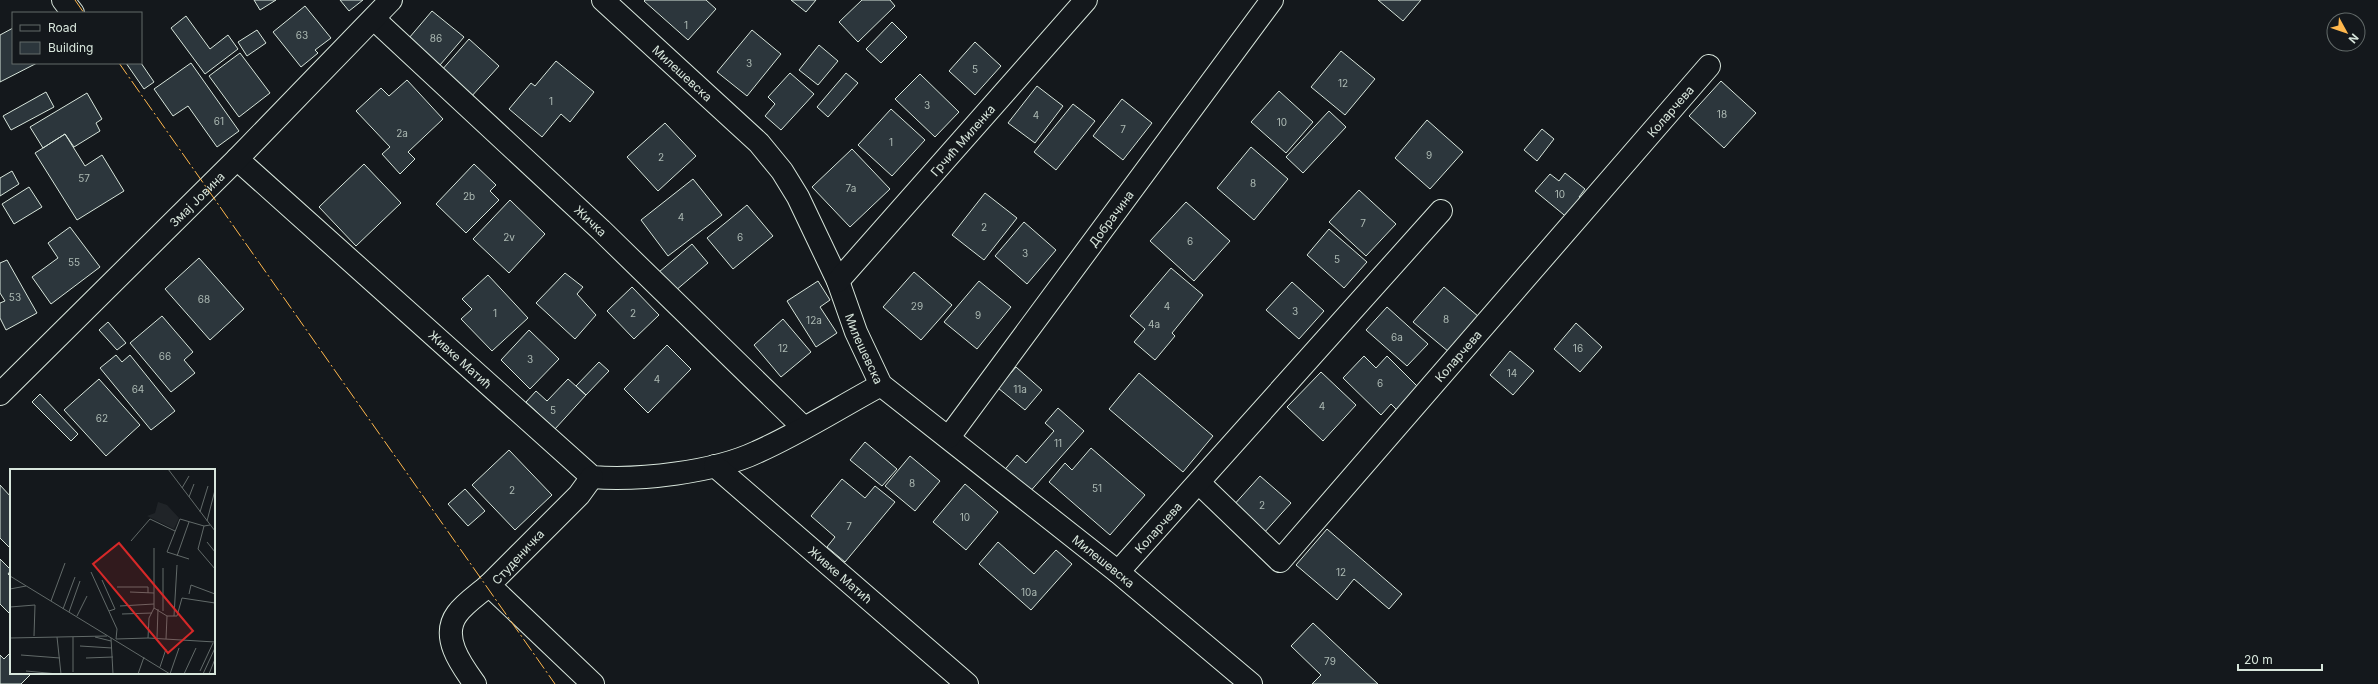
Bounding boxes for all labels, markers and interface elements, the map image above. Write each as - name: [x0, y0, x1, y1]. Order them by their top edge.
- legend: [12, 12, 142, 64]
- north arrow: [2326, 12, 2366, 52]
- house number: 1: [684, 19, 688, 31]
- text: Road: [48, 20, 77, 35]
- house number: 63: [296, 29, 308, 41]
- text: N: [2346, 31, 2362, 46]
- house number: 86: [430, 32, 442, 44]
- text: Building: [48, 40, 93, 55]
- street label: Милешевска: [650, 42, 716, 104]
- house number: 3: [746, 57, 752, 69]
- house number: 5: [972, 63, 978, 75]
- house number: 12: [1338, 77, 1348, 89]
- street label: Коларчева: [1644, 82, 1696, 140]
- house number: 1: [549, 95, 553, 107]
- house number: 3: [924, 99, 930, 111]
- street label: Грчић Миленка: [927, 101, 998, 179]
- house number: 18: [1717, 108, 1727, 120]
- house number: 4: [1033, 109, 1039, 121]
- house number: 61: [214, 115, 224, 127]
- house number: 10: [1277, 116, 1287, 128]
- house number: 7: [1120, 123, 1126, 135]
- house number: 2a: [396, 127, 408, 139]
- house number: 1: [889, 136, 893, 148]
- house number: 9: [1426, 149, 1432, 161]
- house number: 2: [658, 151, 664, 163]
- street label: Змај Јовина: [166, 168, 227, 229]
- house number: 57: [78, 172, 90, 184]
- house number: 8: [1250, 177, 1256, 189]
- house number: 7a: [846, 182, 856, 194]
- street label: Добрачина: [1085, 187, 1136, 249]
- house number: 10: [1555, 188, 1565, 200]
- house number: 2b: [463, 190, 475, 202]
- street label: Жичка: [571, 202, 610, 239]
- house number: 4: [678, 211, 684, 223]
- house number: 7: [1360, 217, 1366, 229]
- house number: 2: [981, 221, 987, 233]
- house number: 2v: [503, 231, 515, 243]
- house number: 6: [737, 231, 743, 243]
- house number: 6: [1187, 235, 1193, 247]
- house number: 3: [1022, 247, 1028, 259]
- house number: 5: [1334, 253, 1340, 265]
- house number: 55: [68, 256, 80, 268]
- house number: 53: [9, 291, 21, 303]
- house number: 68: [198, 293, 210, 305]
- house number: 29: [911, 300, 923, 312]
- house number: 4: [1164, 300, 1170, 312]
- house number: 3: [1292, 305, 1298, 317]
- house number: 1: [493, 307, 497, 319]
- house number: 2: [630, 307, 636, 319]
- house number: 9: [975, 309, 981, 321]
- street label: Милешевска: [842, 311, 887, 386]
- house number: 8: [1443, 313, 1449, 325]
- house number: 12a: [806, 314, 822, 326]
- house number: 4a: [1148, 318, 1160, 330]
- street label: Живке Матић: [426, 327, 495, 391]
- street label: Коларчева: [1431, 327, 1484, 385]
- house number: 6a: [1391, 331, 1403, 343]
- house number: 12: [778, 342, 788, 354]
- house number: 16: [1573, 342, 1583, 354]
- house number: 66: [159, 350, 171, 362]
- house number: 3: [527, 353, 533, 365]
- house number: 14: [1507, 367, 1517, 379]
- house number: 4: [654, 373, 660, 385]
- house number: 6: [1377, 377, 1383, 389]
- house number: 64: [132, 383, 144, 395]
- house number: 11a: [1013, 383, 1027, 395]
- house number: 4: [1319, 400, 1325, 412]
- house number: 5: [550, 404, 556, 416]
- house number: 62: [96, 412, 108, 424]
- house number: 11: [1054, 437, 1062, 449]
- inset map: [10, 469, 215, 674]
- house number: 8: [909, 477, 915, 489]
- house number: 51: [1092, 482, 1102, 494]
- house number: 2: [509, 484, 515, 496]
- street label: Коларчева: [1131, 499, 1185, 556]
- house number: 2: [1259, 499, 1265, 511]
- house number: 10: [960, 511, 970, 523]
- house number: 7: [846, 520, 852, 532]
- street label: Студеничка: [489, 526, 547, 588]
- street label: Милешевска: [1070, 532, 1138, 591]
- street label: Живке Матић: [806, 543, 876, 606]
- house number: 12: [1336, 566, 1346, 578]
- house number: 10a: [1021, 586, 1037, 598]
- scale bar: [2238, 646, 2322, 672]
- text: 20 m: [2244, 652, 2273, 667]
- house number: 79: [1324, 655, 1336, 667]

